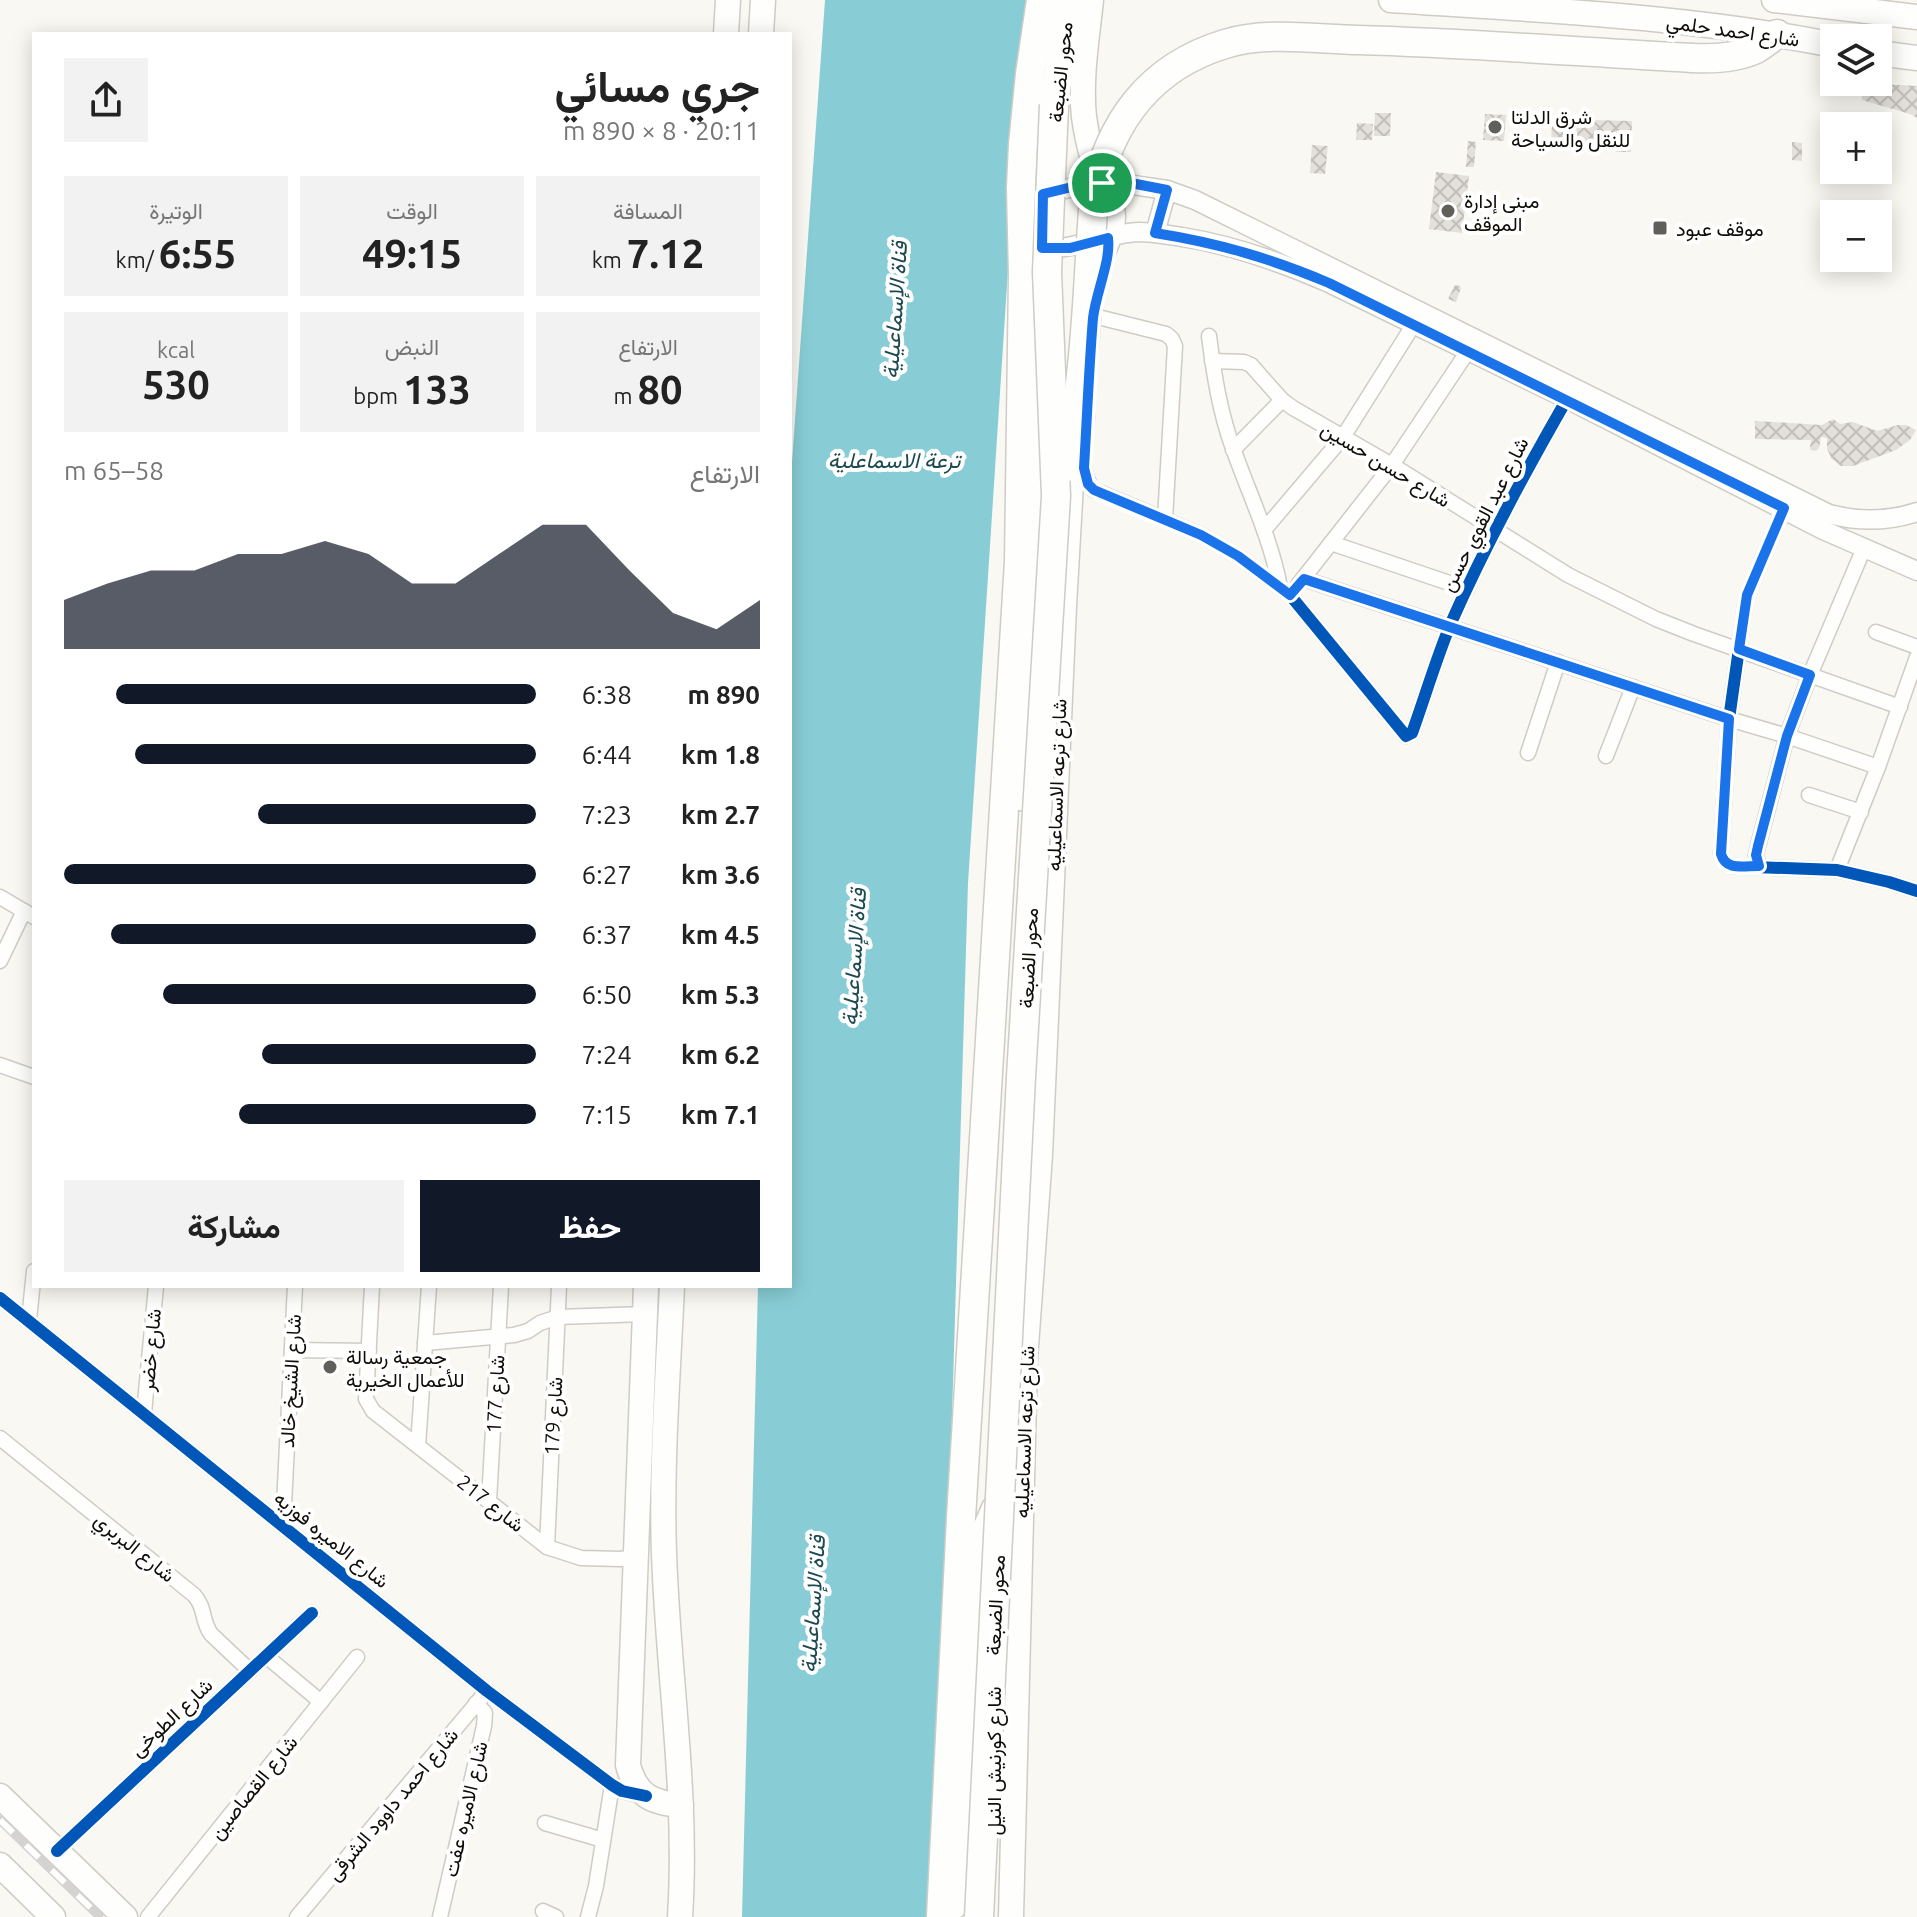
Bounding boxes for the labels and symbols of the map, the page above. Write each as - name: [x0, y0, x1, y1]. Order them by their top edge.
- street label: شارع احمد حلمي: [1664, 9, 1801, 57]
- street label: محور الضبعة: [1043, 21, 1079, 124]
- place label: شرق الدلتا للنقل والسياحة: [1511, 105, 1630, 153]
- marker: شرق الدلتا للنقل والسياحة: [1486, 118, 1504, 136]
- pin: [1068, 149, 1136, 217]
- place label: مبنى إدارة الموقف: [1464, 189, 1539, 237]
- marker: مبنى إدارة الموقف: [1439, 202, 1457, 220]
- place label: موقف عبود: [1676, 217, 1764, 242]
- marker: موقف عبود: [1651, 219, 1669, 237]
- water label: قناة الإسماعيلية: [877, 238, 914, 380]
- street label: شارع حسن حسين: [1316, 416, 1455, 514]
- street label: شارع عبد القوي حسن: [1435, 433, 1538, 598]
- water label: ترعة الاسماعلية: [828, 447, 963, 474]
- street label: شارع ترعه الاسماعيليه: [1041, 698, 1074, 872]
- water label: قناة الإسماعيلية: [836, 885, 873, 1027]
- street label: محور الضبعة: [1014, 907, 1044, 1009]
- street label: شارع خضر: [135, 1308, 168, 1394]
- street label: شارع الشيخ خالد: [275, 1314, 308, 1449]
- place label: جمعية رسالة للأعمال الخيرية: [346, 1345, 465, 1393]
- street label: شارع ترعه الاسماعيليه: [1009, 1345, 1042, 1519]
- street label: شارع 177: [481, 1354, 512, 1434]
- marker: جمعية رسالة للأعمال الخيرية: [321, 1358, 339, 1376]
- street label: شارع 179: [539, 1376, 570, 1456]
- street label: شارع 217: [451, 1470, 529, 1539]
- street label: شارع الاميره فوزيه: [268, 1486, 394, 1595]
- street label: شارع البربري: [86, 1508, 180, 1591]
- water label: قناة الإسماعيلية: [795, 1532, 832, 1674]
- street label: محور الضبعة: [981, 1554, 1011, 1656]
- street label: شارع الطوخى: [125, 1673, 219, 1763]
- street label: شارع كورنيش النيل: [982, 1687, 1008, 1835]
- street label: شارع احمد داوود الشرقى: [322, 1723, 465, 1887]
- street label: شارع القصاصين: [204, 1731, 304, 1845]
- street label: شارع الاميره عفت: [438, 1739, 495, 1880]

